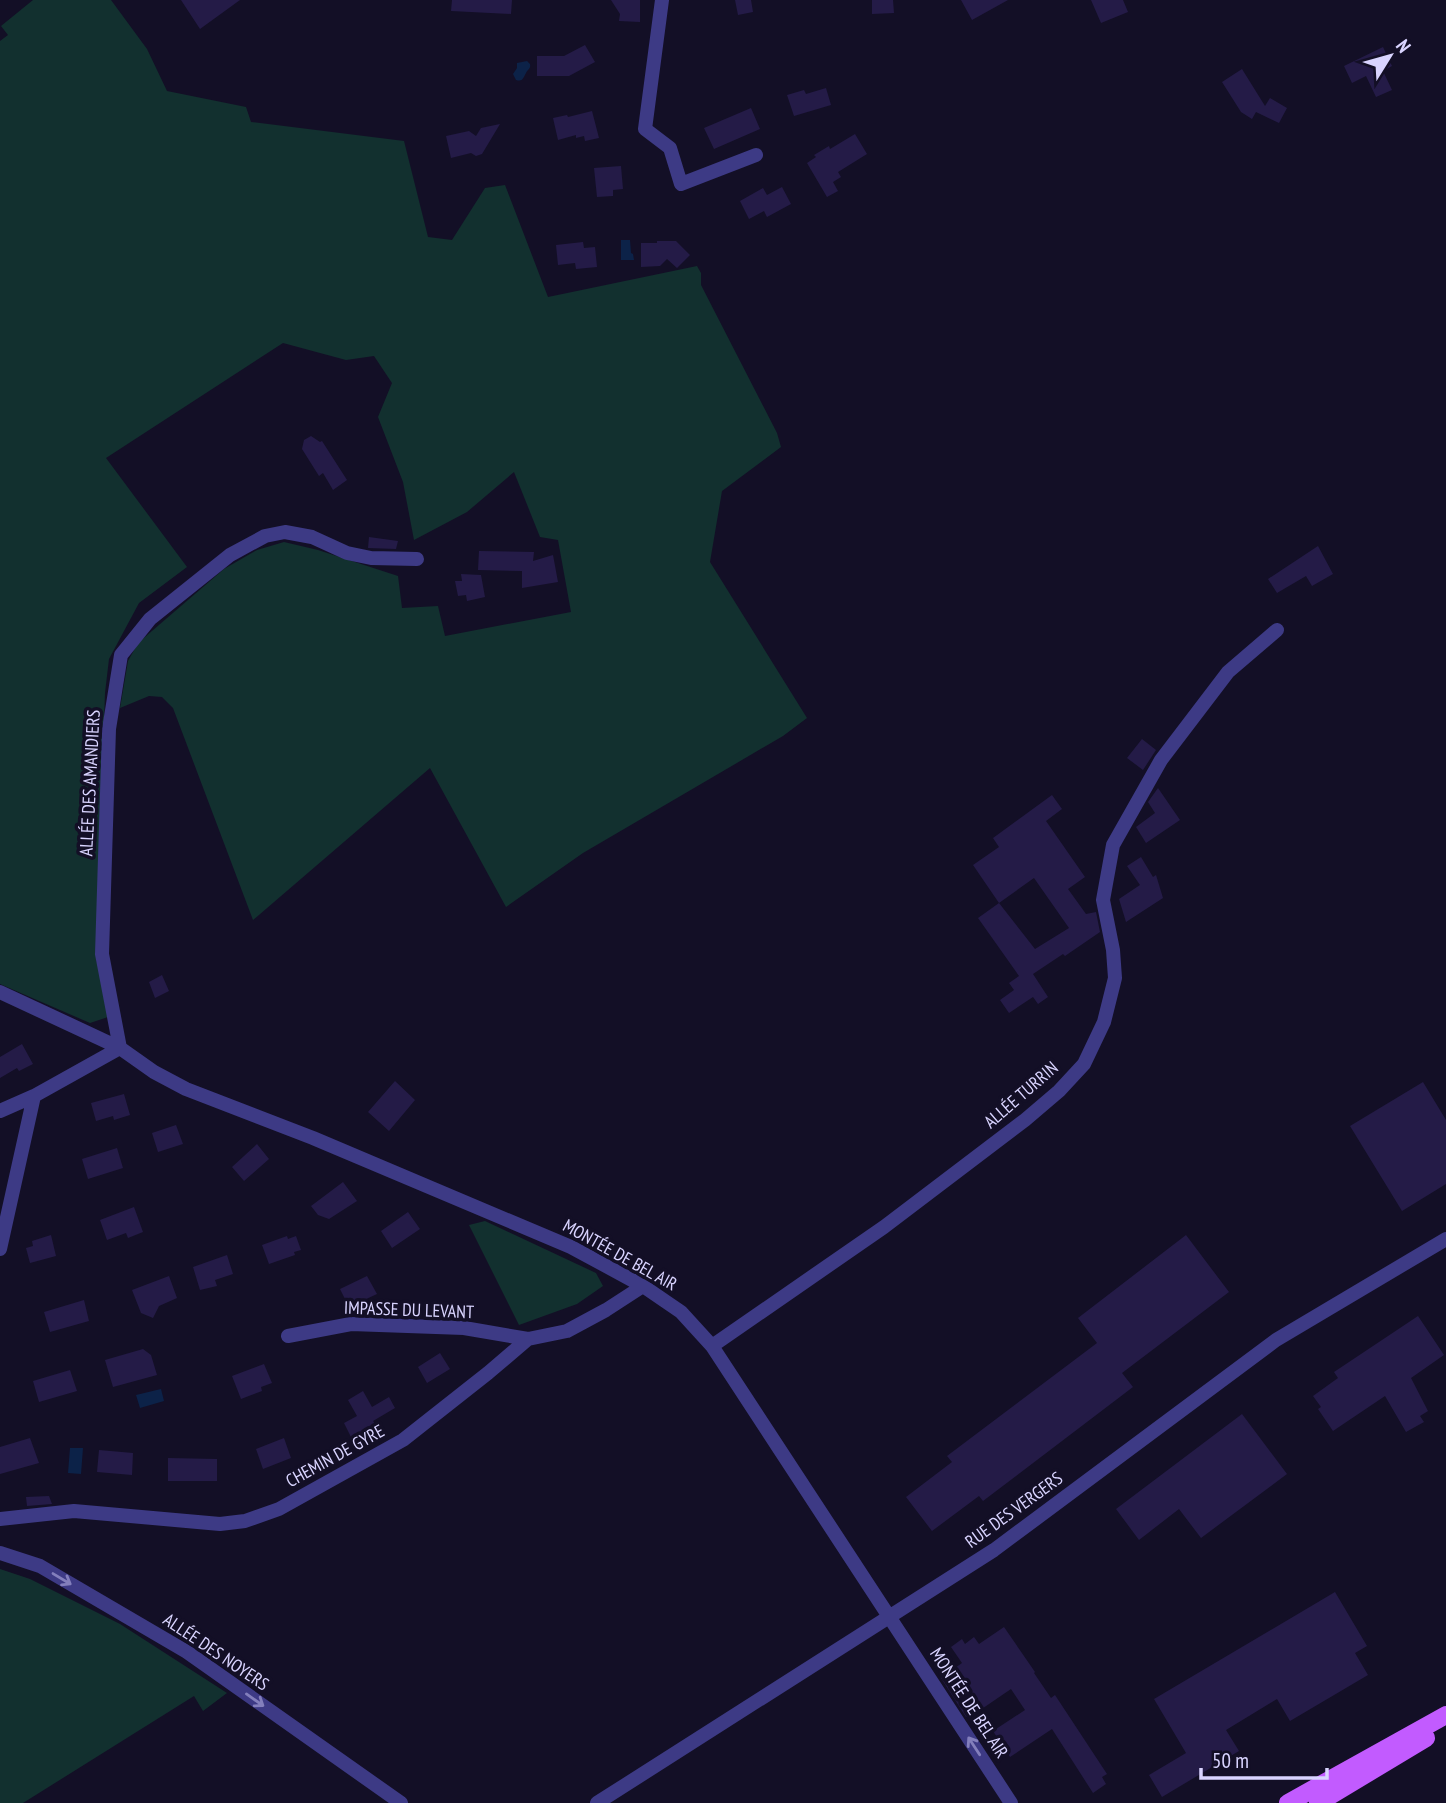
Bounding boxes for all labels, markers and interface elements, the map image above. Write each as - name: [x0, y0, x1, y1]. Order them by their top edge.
- north arrow: [1355, 21, 1425, 91]
- text: N: [1391, 34, 1416, 57]
- street label: ALLÉE DES AMANDIERS: [74, 709, 105, 857]
- street label: ALLÉE TURRIN: [979, 1056, 1062, 1133]
- street label: MONTÉE DE BEL AIR: [559, 1214, 682, 1296]
- street label: IMPASSE DU LEVANT: [344, 1296, 474, 1323]
- street label: CHEMIN DE GYRE: [281, 1419, 388, 1492]
- street label: RUE DES VERGERS: [960, 1466, 1067, 1553]
- one-way arrow: [52, 1572, 72, 1586]
- street label: ALLÉE DES NOYERS: [159, 1608, 274, 1696]
- street label: MONTÉE DE BEL AIR: [925, 1643, 1014, 1763]
- one-way arrow: [245, 1693, 264, 1708]
- scale bar: [1201, 1736, 1327, 1780]
- one-way arrow: [966, 1737, 981, 1756]
- text: 50 m: [1212, 1747, 1249, 1774]

